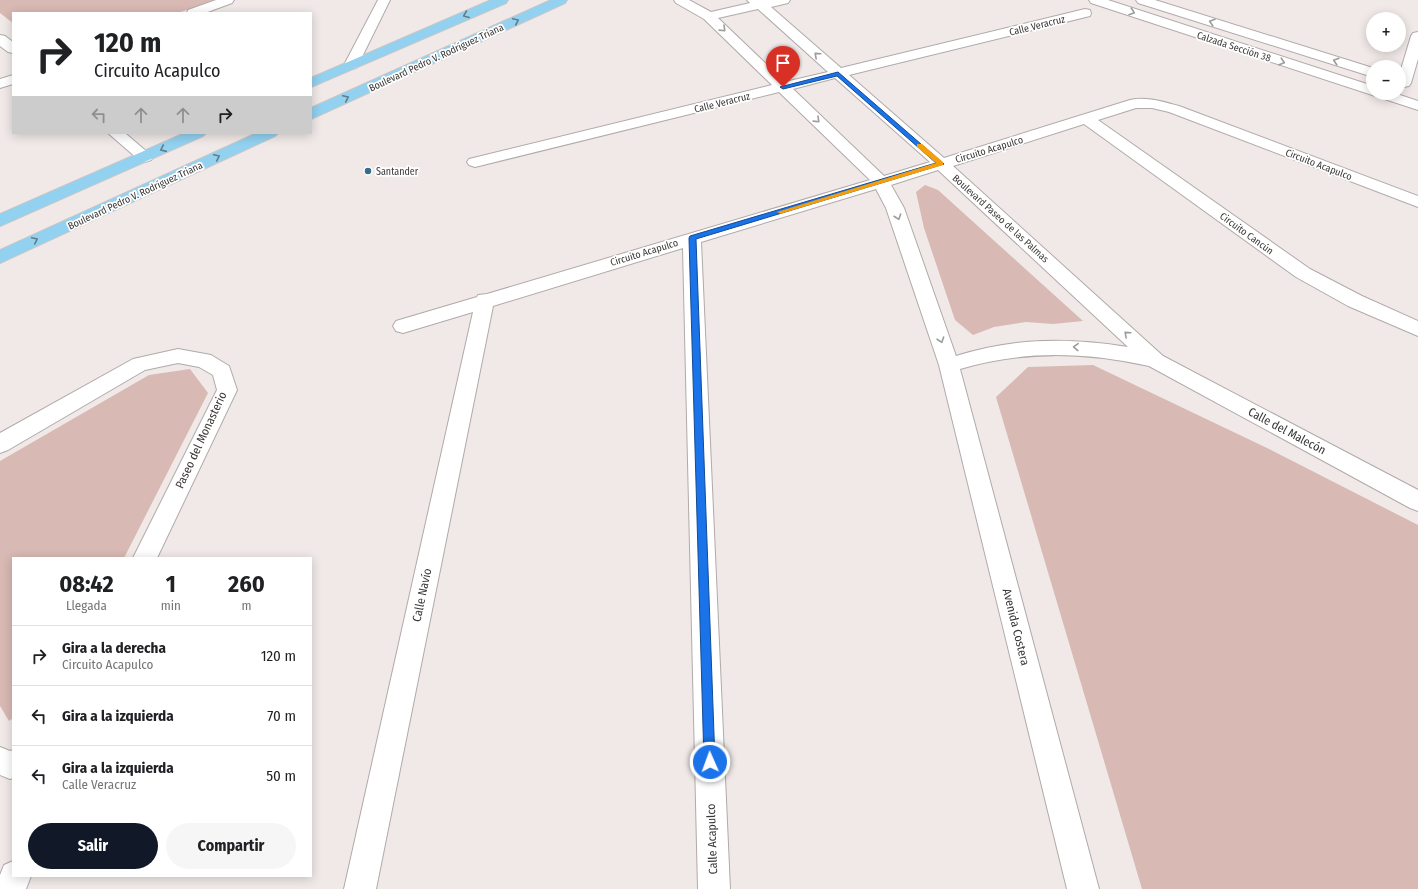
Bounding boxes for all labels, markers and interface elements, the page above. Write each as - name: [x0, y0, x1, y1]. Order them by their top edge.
- one-way arrow: [1128, 8, 1135, 16]
- one-way arrow: [462, 11, 469, 19]
- map controls: [1366, 12, 1406, 100]
- button: +: [1366, 12, 1406, 52]
- street label: Calle Veracruz: [1008, 13, 1066, 39]
- one-way arrow: [511, 18, 519, 26]
- one-way arrow: [1208, 18, 1215, 27]
- street label: Boulevard Pedro V. Rodríguez Triana: [367, 20, 506, 94]
- one-way arrow: [718, 24, 726, 32]
- text: 120 m: [94, 26, 161, 59]
- icon: right: [28, 28, 80, 80]
- street label: Calzada Sección 38: [1195, 29, 1272, 65]
- pin: [766, 46, 800, 87]
- icon: arrive: [772, 52, 794, 74]
- one-way arrow: [814, 52, 822, 59]
- one-way arrow: [1278, 57, 1285, 65]
- one-way arrow: [1332, 57, 1339, 66]
- text: Circuito Acapulco: [94, 60, 221, 82]
- button: −: [1366, 60, 1406, 100]
- street label: Calle Veracruz: [693, 90, 751, 116]
- one-way arrow: [342, 95, 350, 103]
- icon: left: [88, 104, 110, 126]
- icon: ahead: [130, 104, 152, 126]
- icon: ahead: [172, 104, 194, 126]
- icon: right: [214, 104, 236, 126]
- one-way arrow: [812, 115, 819, 122]
- street label: Circuito Acapulco: [954, 134, 1025, 166]
- one-way arrow: [159, 144, 167, 152]
- street label: Circuito Acapulco: [1284, 147, 1354, 183]
- one-way arrow: [213, 154, 221, 162]
- street label: Boulevard Pedro V. Rodríguez Triana: [66, 158, 205, 232]
- marker: Santander: [363, 166, 373, 176]
- place label: Santander: [376, 166, 419, 178]
- street label: Boulevard Paseo de las Palmas: [950, 172, 1051, 265]
- street label: Circuito Cancún: [1217, 210, 1276, 257]
- one-way arrow: [893, 213, 902, 220]
- one-way arrow: [31, 237, 39, 245]
- street label: Circuito Acapulco: [609, 237, 680, 269]
- one-way arrow: [1124, 332, 1132, 339]
- one-way arrow: [936, 336, 944, 343]
- one-way arrow: [1073, 343, 1079, 351]
- street label: Paseo del Monasterio: [172, 389, 230, 491]
- street label: Calle del Malecón: [1246, 405, 1328, 457]
- street label: Calle Navío: [409, 567, 435, 623]
- text: 08:42: [59, 570, 114, 598]
- text: 1: [166, 570, 176, 598]
- text: 260: [228, 570, 265, 598]
- street label: Avenida Costera: [1000, 587, 1032, 667]
- text: Llegada: [66, 598, 107, 613]
- text: min: [161, 598, 181, 613]
- text: m: [241, 598, 251, 613]
- text: Gira a la derecha: [62, 639, 166, 657]
- icon: right: [28, 645, 50, 667]
- text: 120 m: [261, 647, 296, 665]
- text: Circuito Acapulco: [62, 657, 153, 672]
- icon: left: [28, 705, 50, 727]
- text: Gira a la izquierda: [62, 707, 174, 725]
- text: 70 m: [267, 707, 296, 725]
- position arrow: [689, 741, 731, 783]
- text: Gira a la izquierda: [62, 759, 174, 777]
- icon: left: [28, 765, 50, 787]
- text: 50 m: [266, 767, 296, 785]
- text: Calle Veracruz: [62, 777, 136, 792]
- street label: Calle Acapulco: [704, 803, 720, 875]
- button: Salir: [28, 823, 158, 869]
- button: Compartir: [166, 823, 296, 869]

